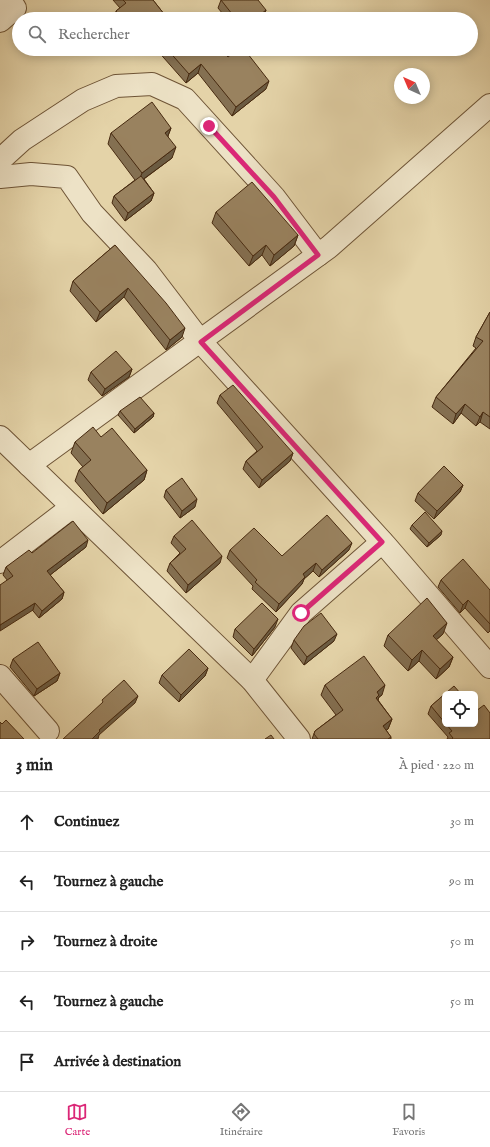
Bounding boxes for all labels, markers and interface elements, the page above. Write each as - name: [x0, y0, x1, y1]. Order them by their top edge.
- search box: [12, 12, 478, 56]
- icon: search: [26, 23, 48, 45]
- text: Rechercher: [58, 25, 130, 44]
- north arrow: [394, 68, 430, 104]
- route end: [200, 117, 218, 135]
- route start: [292, 604, 310, 622]
- map controls: [442, 691, 478, 727]
- button: locate: [442, 691, 478, 727]
- text: 3 min: [16, 755, 53, 776]
- text: À pied · 220 m: [399, 757, 474, 774]
- icon: ahead: [16, 811, 38, 833]
- text: Continuez: [54, 812, 119, 831]
- text: 30 m: [450, 813, 474, 830]
- icon: left: [16, 871, 38, 893]
- text: Tournez à gauche: [54, 872, 163, 891]
- text: 90 m: [449, 873, 474, 890]
- icon: right: [16, 931, 38, 953]
- text: Tournez à droite: [54, 932, 157, 951]
- text: 50 m: [450, 933, 474, 950]
- icon: left: [16, 991, 38, 1013]
- text: Tournez à gauche: [54, 992, 163, 1011]
- text: 50 m: [450, 993, 474, 1010]
- icon: arrive: [16, 1051, 38, 1073]
- text: Arrivée à destination: [54, 1052, 181, 1071]
- tab: Carte: [65, 1101, 90, 1139]
- tab: Itinéraire: [220, 1101, 263, 1139]
- tab: Favoris: [392, 1101, 425, 1139]

